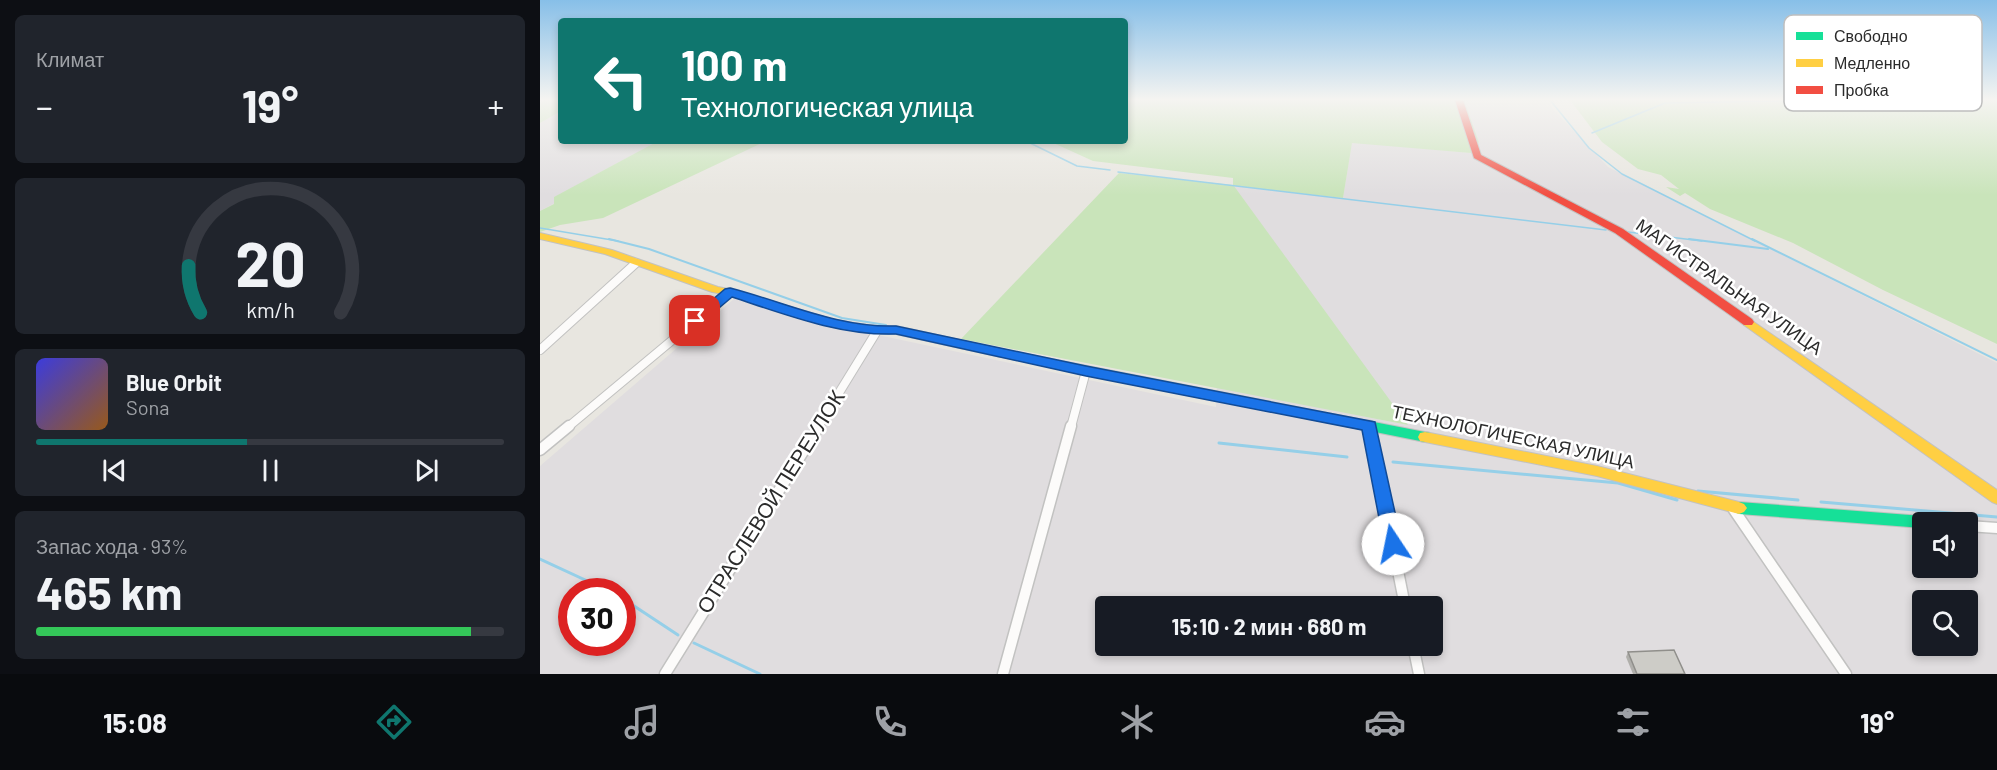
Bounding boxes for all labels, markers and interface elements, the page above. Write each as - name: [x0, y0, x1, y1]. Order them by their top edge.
- legend: [1784, 15, 1982, 111]
- text: Свободно: [1834, 26, 1908, 45]
- text: 100 m: [681, 39, 787, 89]
- icon: left: [582, 42, 660, 120]
- text: Климат: [36, 47, 104, 71]
- text: Медленно: [1834, 53, 1910, 72]
- text: 19°: [242, 78, 298, 132]
- text: Пробка: [1834, 80, 1889, 99]
- text: −: [36, 86, 53, 126]
- text: +: [488, 86, 504, 126]
- text: Технологическая улица: [681, 90, 974, 122]
- street label: МАГИСТРАЛЬНАЯ УЛИЦА: [1632, 213, 1827, 359]
- text: 20: [235, 225, 305, 299]
- pin: [669, 295, 720, 346]
- text: km/h: [246, 297, 294, 322]
- icon: arrive: [678, 304, 711, 337]
- text: Blue Orbit: [126, 369, 222, 395]
- street label: ОТРАСЛЕВОЙ ПЕРЕУЛОК: [691, 384, 849, 617]
- text: Sona: [126, 395, 170, 419]
- street label: ТЕХНОЛОГИЧЕСКАЯ УЛИЦА: [1390, 400, 1636, 472]
- icon: previous: [98, 454, 131, 487]
- icon: pause: [254, 454, 287, 487]
- icon: next: [410, 454, 443, 487]
- position arrow: [1361, 512, 1425, 576]
- map controls: [1912, 512, 1978, 656]
- button: sound: [1912, 512, 1978, 578]
- text: Запас хода · 93%: [36, 534, 188, 558]
- text: 465 km: [36, 565, 182, 619]
- speed limit sign: 30: [558, 578, 636, 656]
- button: search: [1912, 590, 1978, 656]
- text: 15:10 · 2 мин · 680 m: [1172, 613, 1366, 639]
- icon: directions: [373, 701, 415, 743]
- icon: music: [621, 701, 663, 743]
- icon: phone: [869, 701, 911, 743]
- icon: climate: [1116, 701, 1158, 743]
- icon: car: [1364, 701, 1406, 743]
- icon: filters: [1612, 701, 1654, 743]
- text: 15:08: [103, 706, 167, 738]
- text: 19°: [1860, 706, 1894, 738]

